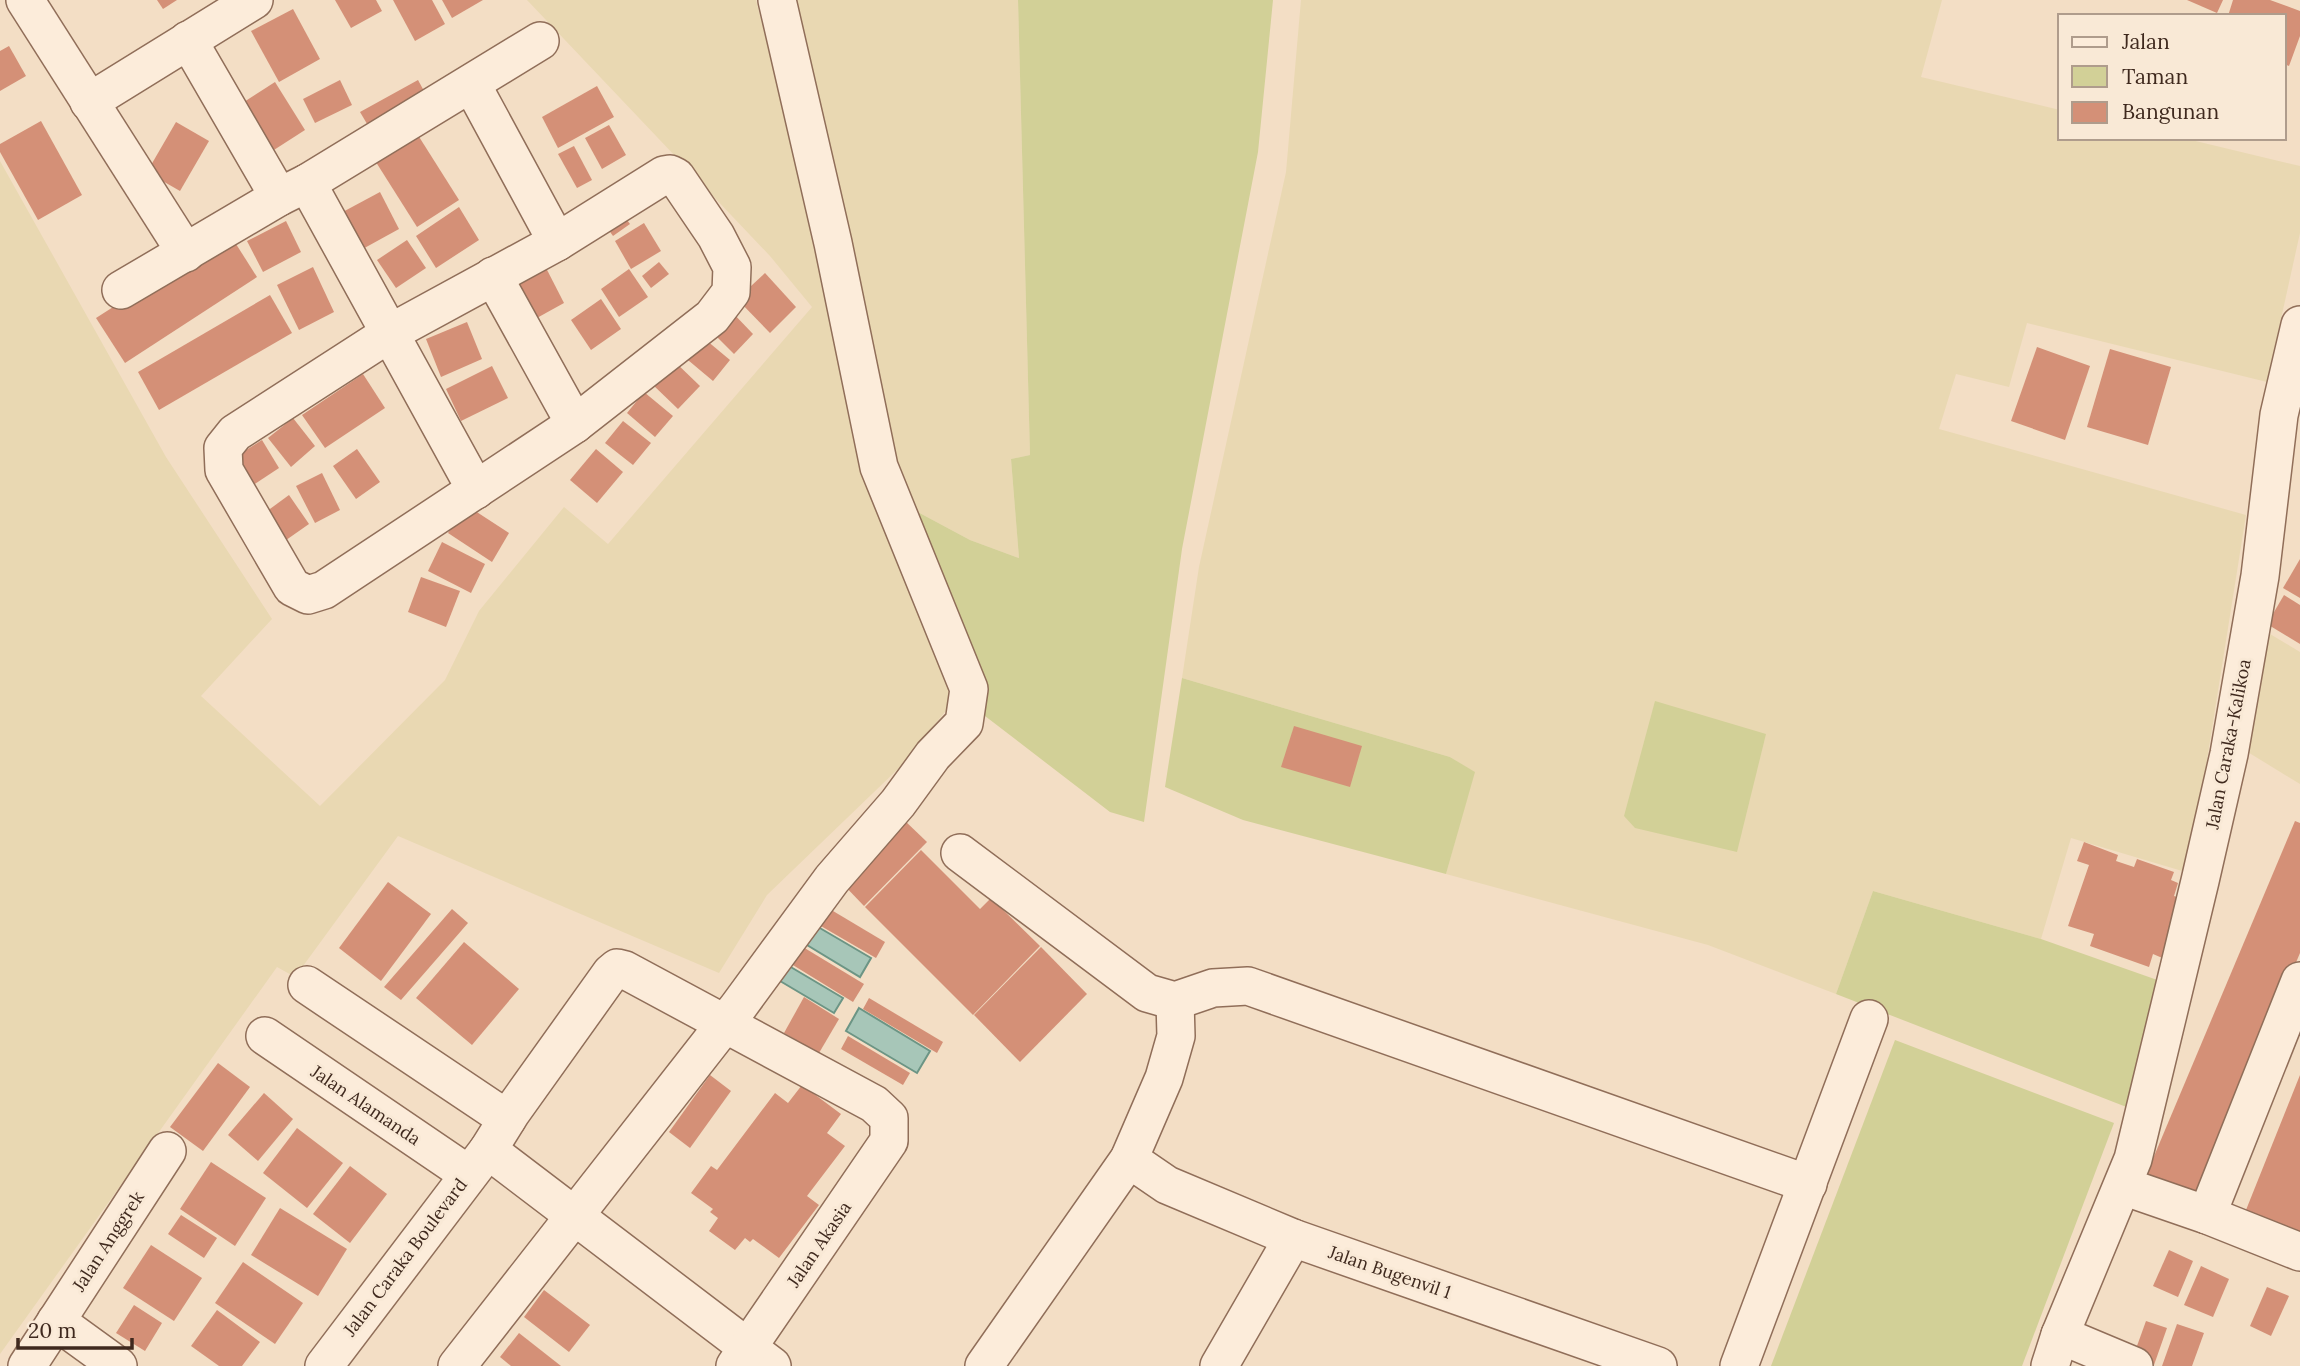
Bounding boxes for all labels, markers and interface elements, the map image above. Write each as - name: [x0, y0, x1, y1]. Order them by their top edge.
- legend: [2058, 14, 2286, 140]
- text: Jalan: [2121, 28, 2170, 55]
- text: Taman: [2122, 63, 2188, 90]
- text: Bangunan: [2122, 98, 2219, 125]
- street label: Jalan Caraka-Kalikoa: [2200, 657, 2256, 832]
- street label: Jalan Alamanda: [306, 1059, 425, 1150]
- street label: Jalan Caraka Boulevard: [338, 1173, 472, 1341]
- street label: Jalan Anggrek: [67, 1186, 149, 1296]
- street label: Jalan Akasia: [781, 1197, 856, 1292]
- street label: Jalan Bugenvil 1: [1325, 1240, 1454, 1304]
- scale bar: [18, 1306, 131, 1350]
- text: 20 m: [28, 1317, 77, 1344]

